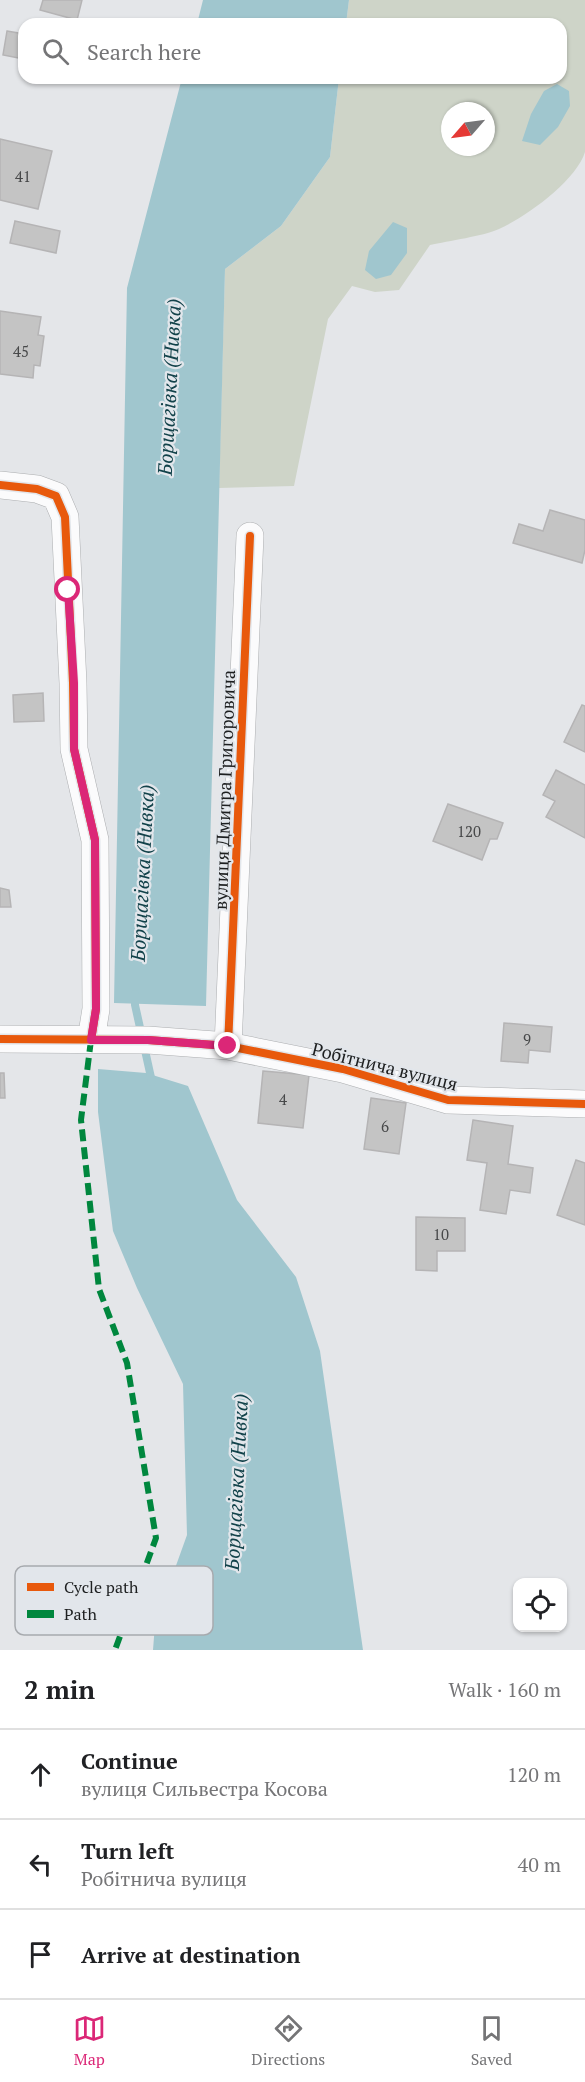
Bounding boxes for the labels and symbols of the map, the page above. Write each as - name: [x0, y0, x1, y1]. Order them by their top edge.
- north arrow: [441, 102, 495, 156]
- house number: 41: [15, 166, 31, 186]
- water label: Борщагівка (Нивка): [151, 298, 187, 477]
- house number: 45: [13, 341, 29, 361]
- route start: [54, 576, 80, 602]
- street label: вулиця Дмитра Григоровича: [208, 669, 240, 911]
- water label: Борщагівка (Нивка): [124, 784, 160, 963]
- house number: 120: [457, 821, 481, 841]
- house number: 9: [523, 1029, 531, 1049]
- route end: [214, 1032, 240, 1058]
- street label: Робітнича вулиця: [310, 1036, 460, 1096]
- house number: 4: [279, 1089, 287, 1109]
- house number: 6: [381, 1116, 389, 1136]
- house number: 10: [433, 1224, 449, 1244]
- water label: Борщагівка (Нивка): [218, 1393, 254, 1572]
- legend: [15, 1566, 213, 1635]
- text: Cycle path: [64, 1576, 139, 1598]
- text: Path: [64, 1603, 98, 1625]

